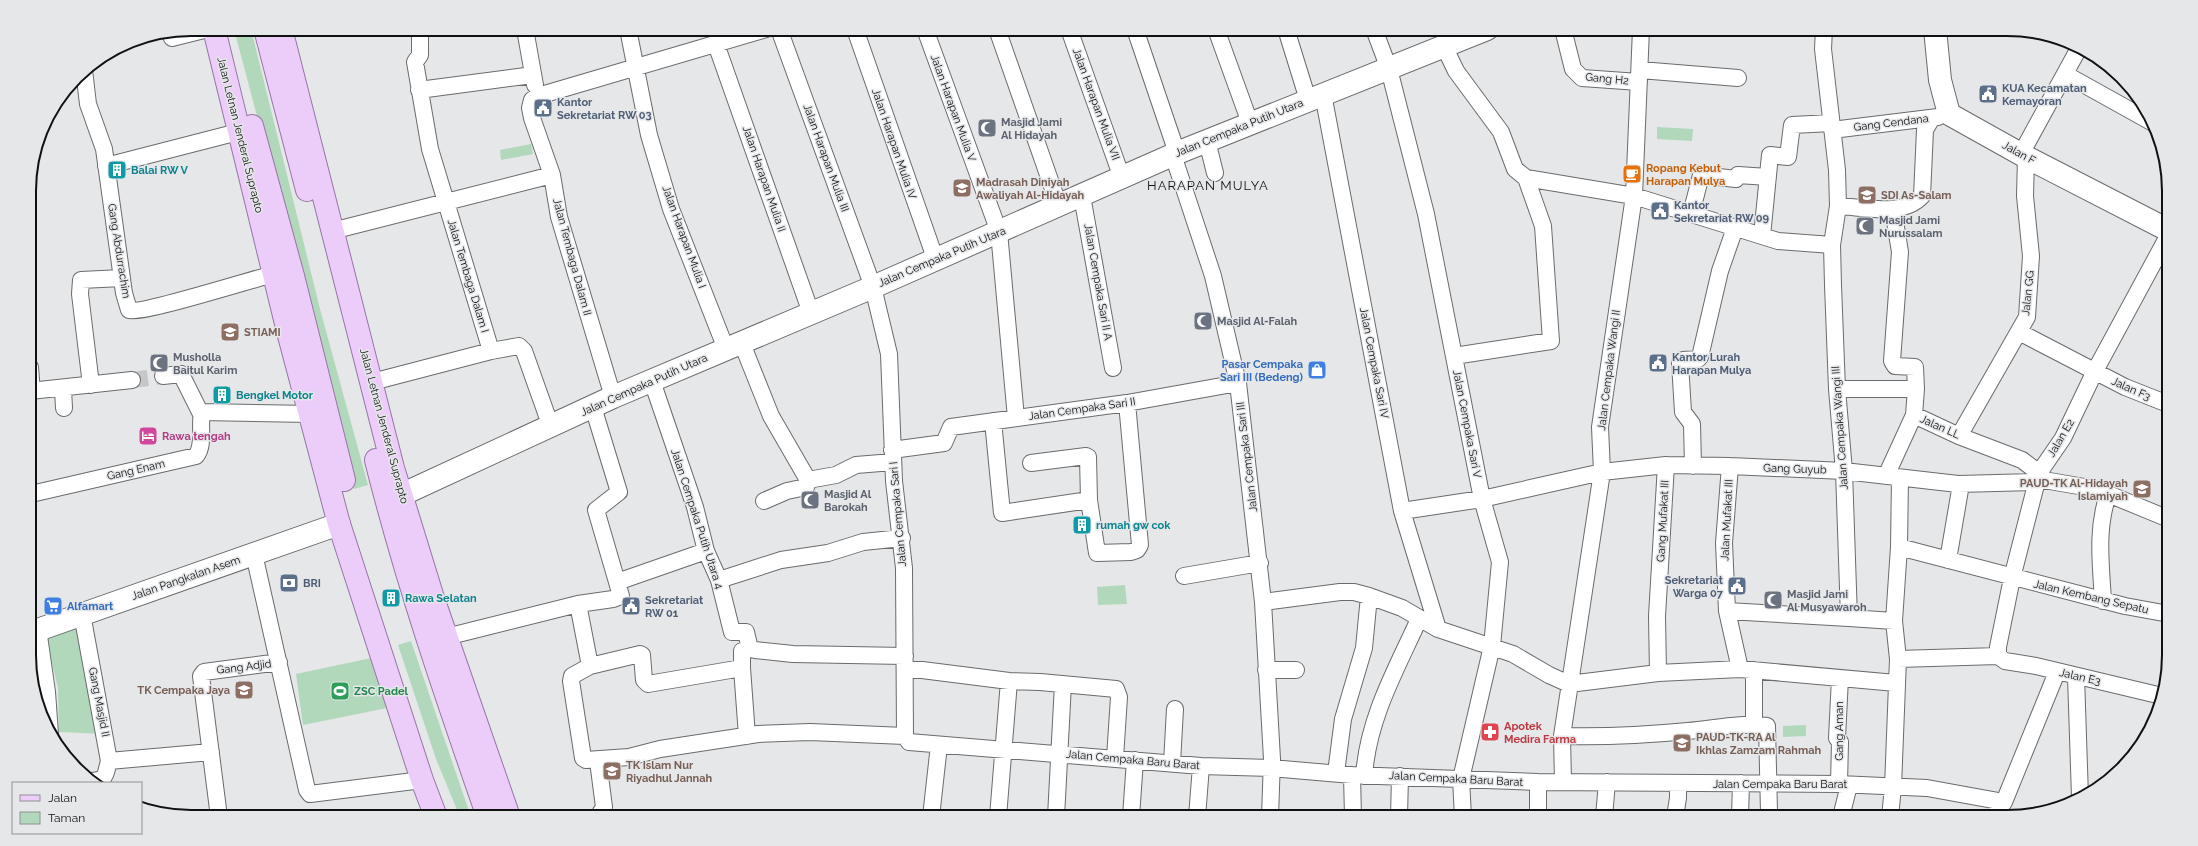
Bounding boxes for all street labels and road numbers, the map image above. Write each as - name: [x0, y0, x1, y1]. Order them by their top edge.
- street label: Jalan Harapan Mulia VII: [1070, 46, 1122, 162]
- street label: Jalan Harapan Mulia V: [928, 53, 979, 164]
- street label: Jalan Letnan Jenderal Suprapto: [214, 56, 266, 215]
- street label: Gang H2: [1585, 71, 1630, 87]
- street label: Jalan Harapan Mulia IV: [869, 87, 919, 201]
- street label: Jalan Cempaka Putih Utara: [1173, 96, 1305, 160]
- street label: Jalan Harapan Mulia III: [800, 102, 852, 214]
- street label: Gang Cendana: [1853, 112, 1929, 134]
- street label: Jalan Harapan Mulia II: [740, 124, 788, 234]
- street label: Jalan F: [2000, 139, 2038, 168]
- street label: Jalan Harapan Mulia I: [659, 184, 709, 290]
- street label: Jalan Tembaga Dalam II: [550, 197, 594, 317]
- street label: Gang Abdurrachim: [105, 203, 133, 299]
- street label: Jalan Tembaga Dalam I: [445, 218, 491, 334]
- street label: Jalan Cempaka Sari II A: [1081, 223, 1115, 342]
- street label: Jalan Cempaka Putih Utara: [876, 224, 1008, 290]
- street label: Jalan GG: [2019, 270, 2037, 316]
- street label: Jalan Cempaka Sari IV: [1357, 306, 1391, 420]
- street label: Jalan Cempaka Wangi II: [1595, 309, 1623, 431]
- street label: Jalan Letnan Jenderal Suprapto: [357, 347, 411, 506]
- street label: Jalan Cempaka Putih Utara: [579, 351, 709, 419]
- street label: Jalan Cempaka Wangi III: [1829, 366, 1851, 490]
- street label: Jalan Cempaka Sari V: [1450, 369, 1484, 480]
- street label: Jalan F3: [2109, 375, 2153, 403]
- street label: Jalan Cempaka Sari II: [1028, 395, 1136, 423]
- street label: Jalan Cempaka Sari III: [1234, 401, 1260, 513]
- street label: Jalan LL: [1918, 412, 1962, 442]
- street label: Jalan E2: [2045, 417, 2077, 459]
- street label: Jalan Cempaka Putih Utara 4: [668, 447, 726, 591]
- street label: Gang Enam: [106, 457, 166, 483]
- street label: Jalan Cempaka Sari I: [887, 461, 909, 567]
- street label: Gang Guyub: [1763, 461, 1827, 477]
- street label: Jalan Mufakat III: [1718, 479, 1736, 561]
- street label: Gang Mufakat III: [1654, 480, 1672, 562]
- street label: Jalan Pangkalan Asem: [130, 553, 242, 603]
- street label: Jalan Kembang Sepatu: [2032, 577, 2150, 617]
- street label: Gang Adjid: [216, 657, 272, 677]
- street label: Gang Masjid II: [86, 666, 112, 738]
- street label: Jalan E3: [2058, 666, 2102, 688]
- street label: Gang Aman: [1833, 701, 1846, 761]
- street label: Jalan Cempaka Baru Barat: [1066, 748, 1201, 772]
- street label: Jalan Cempaka Baru Barat: [1389, 769, 1524, 789]
- street label: Jalan Cempaka Baru Barat: [1713, 778, 1847, 791]

